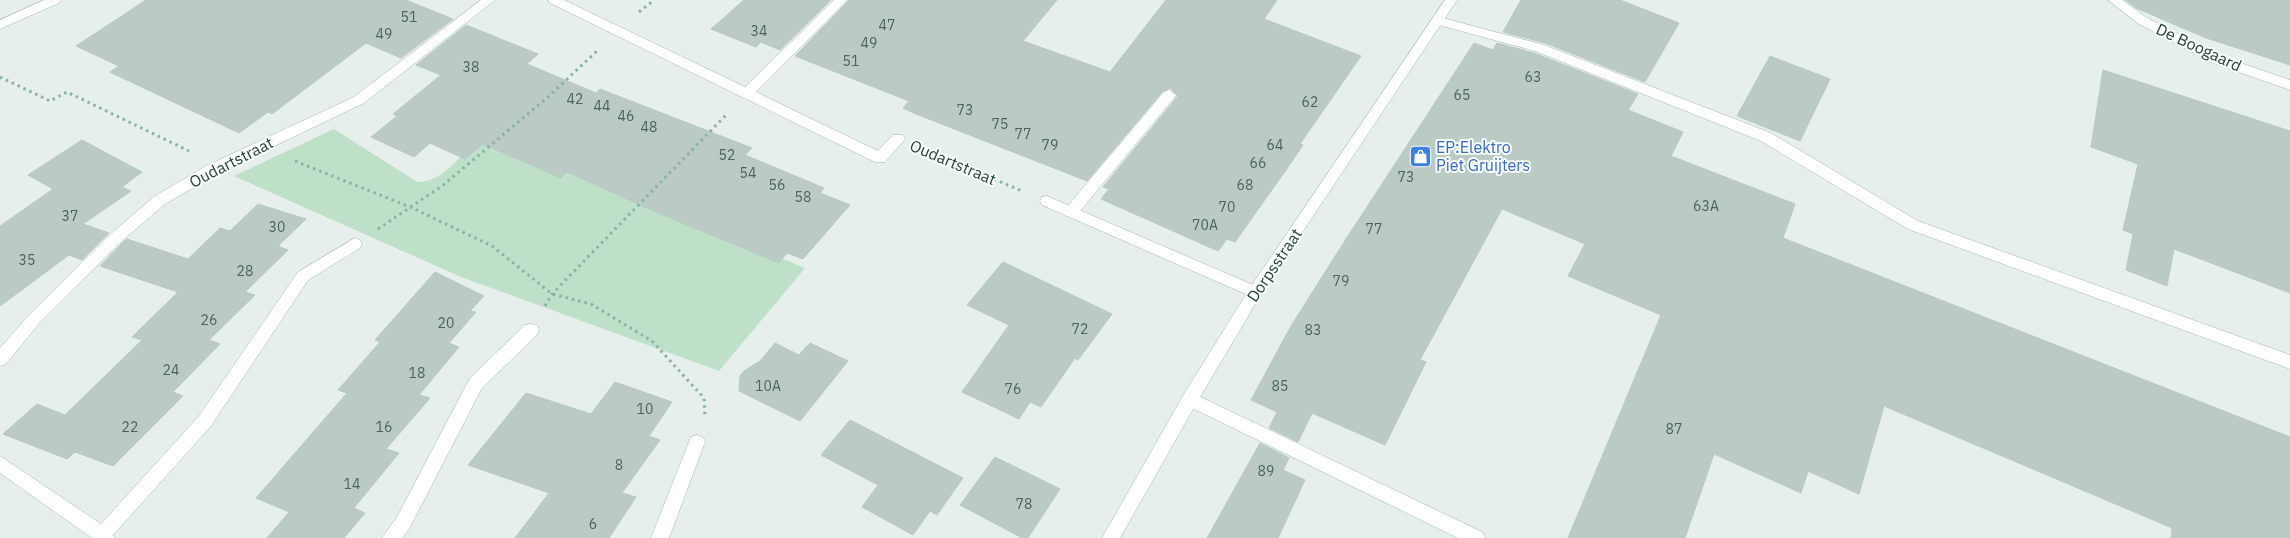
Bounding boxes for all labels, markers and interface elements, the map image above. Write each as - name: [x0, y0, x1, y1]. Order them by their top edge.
- house number: 51: [401, 8, 417, 26]
- house number: 47: [879, 16, 895, 34]
- street label: De Boogaard: [2153, 18, 2245, 76]
- house number: 34: [751, 22, 767, 40]
- house number: 49: [376, 25, 392, 43]
- house number: 49: [861, 34, 877, 52]
- house number: 51: [843, 52, 859, 70]
- house number: 38: [463, 58, 479, 76]
- house number: 63: [1525, 68, 1541, 86]
- house number: 65: [1454, 86, 1470, 104]
- house number: 42: [567, 90, 583, 108]
- house number: 62: [1302, 93, 1318, 111]
- house number: 44: [594, 97, 610, 115]
- house number: 73: [957, 101, 973, 119]
- house number: 46: [618, 107, 634, 125]
- house number: 75: [992, 115, 1008, 133]
- house number: 48: [641, 118, 657, 136]
- house number: 77: [1015, 125, 1031, 143]
- street label: Oudartstraat: [186, 132, 276, 192]
- street label: Oudartstraat: [907, 135, 999, 189]
- house number: 79: [1042, 136, 1058, 154]
- house number: 64: [1267, 136, 1283, 154]
- place label: EP:Elektro Piet Gruijters: [1436, 137, 1530, 175]
- shop icon: EP:Elektro Piet Gruijters: [1408, 144, 1432, 168]
- house number: 52: [719, 146, 735, 164]
- house number: 66: [1250, 154, 1266, 172]
- house number: 54: [740, 164, 756, 182]
- house number: 73: [1398, 168, 1414, 186]
- house number: 56: [769, 176, 785, 194]
- house number: 68: [1237, 176, 1253, 194]
- house number: 58: [795, 188, 811, 206]
- house number: 63A: [1693, 197, 1719, 215]
- house number: 70: [1219, 198, 1235, 216]
- house number: 37: [62, 207, 78, 225]
- house number: 70A: [1192, 216, 1218, 234]
- house number: 30: [269, 218, 285, 236]
- house number: 77: [1366, 220, 1382, 238]
- street label: Dorpsstraat: [1242, 224, 1306, 306]
- house number: 35: [19, 251, 35, 269]
- house number: 28: [237, 262, 253, 280]
- house number: 79: [1333, 272, 1349, 290]
- house number: 26: [201, 311, 217, 329]
- house number: 20: [438, 314, 454, 332]
- house number: 72: [1072, 320, 1088, 338]
- house number: 83: [1305, 321, 1321, 339]
- house number: 24: [163, 361, 179, 379]
- house number: 18: [409, 364, 425, 382]
- house number: 10A: [755, 377, 781, 395]
- house number: 85: [1272, 377, 1288, 395]
- house number: 76: [1005, 380, 1021, 398]
- house number: 10: [637, 400, 653, 418]
- house number: 22: [122, 418, 138, 436]
- house number: 16: [376, 418, 392, 436]
- house number: 87: [1666, 420, 1682, 438]
- house number: 8: [615, 456, 623, 474]
- house number: 89: [1258, 462, 1274, 480]
- house number: 14: [344, 475, 360, 493]
- house number: 78: [1016, 495, 1032, 513]
- house number: 6: [589, 515, 597, 533]

